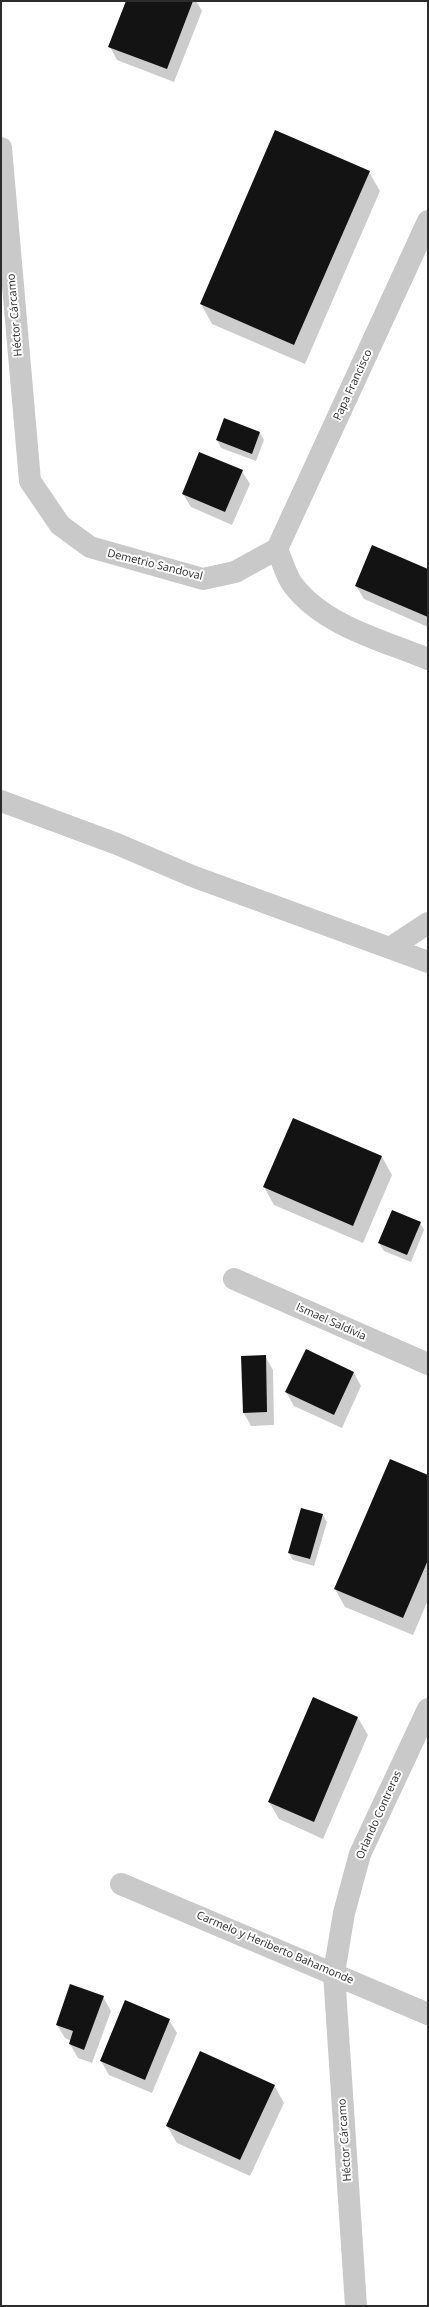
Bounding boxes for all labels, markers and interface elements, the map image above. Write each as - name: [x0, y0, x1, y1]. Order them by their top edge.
- street label: Héctor Cárcamo: [5, 273, 25, 357]
- street label: Papa Francisco: [331, 347, 375, 423]
- street label: Demetrio Sandoval: [106, 547, 204, 583]
- street label: Ismael Saldivia: [294, 1301, 368, 1343]
- street label: Orlando Contreras: [354, 1769, 404, 1861]
- street label: Carmelo y Heriberto Bahamonde: [194, 1909, 356, 1987]
- street label: Héctor Cárcamo: [336, 2098, 354, 2182]

